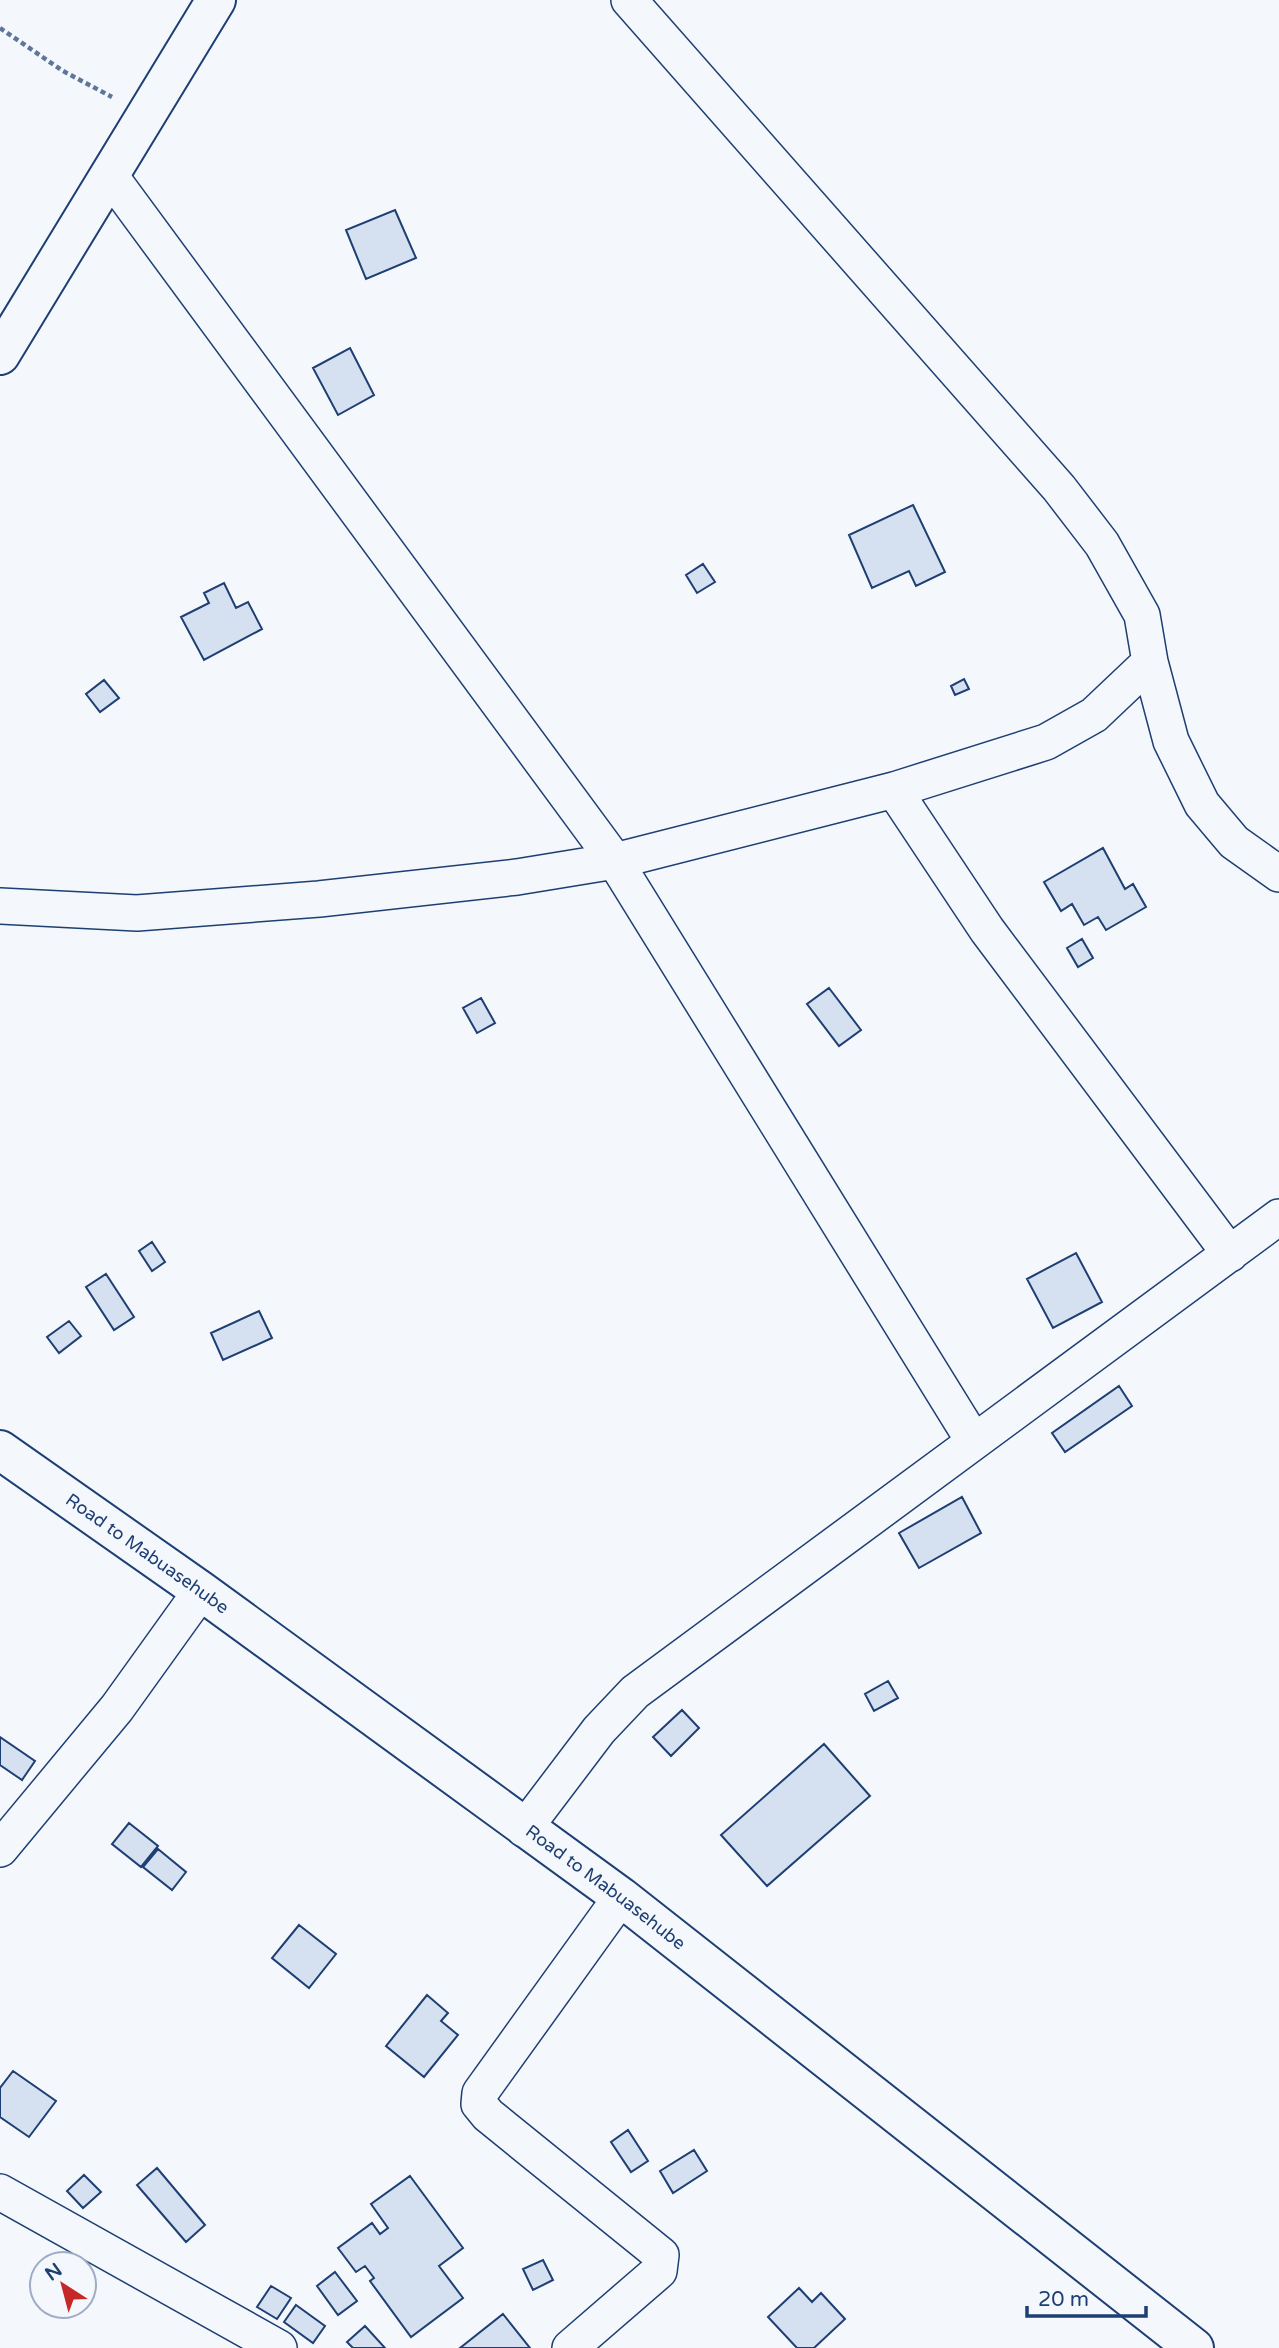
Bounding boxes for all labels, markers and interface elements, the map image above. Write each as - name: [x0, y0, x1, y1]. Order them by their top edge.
- street label: Road to Mabuasehube: [61, 1488, 233, 1619]
- street label: Road to Mabuasehube: [521, 1820, 690, 1955]
- north arrow: [28, 2250, 98, 2320]
- text: N: [41, 2259, 66, 2285]
- scale bar: [1027, 2274, 1146, 2318]
- text: 20 m: [1038, 2287, 1089, 2312]

